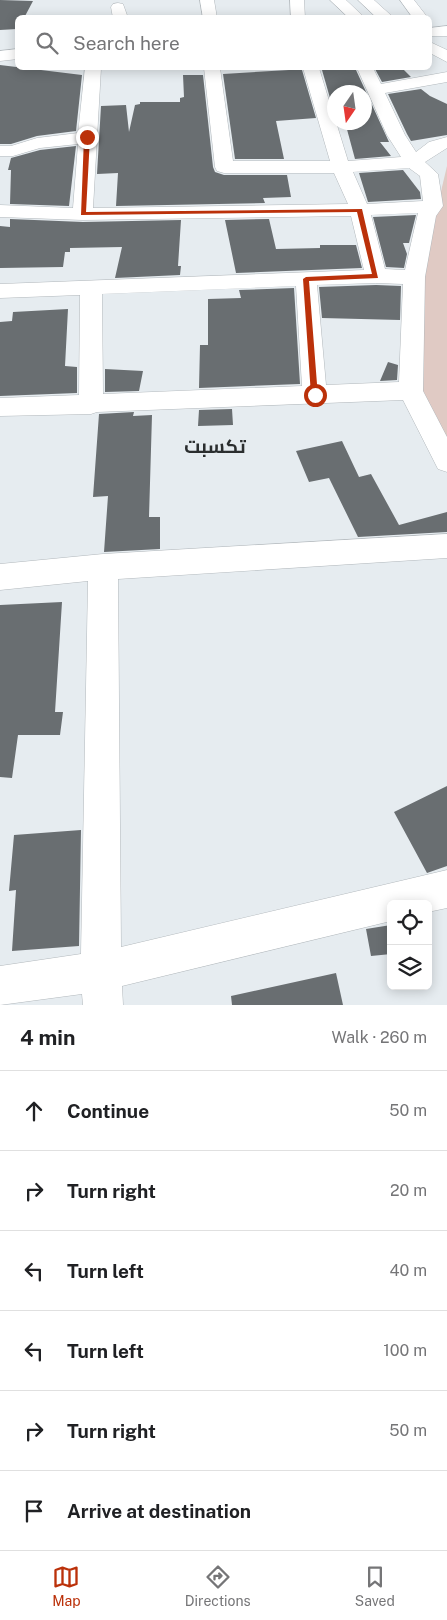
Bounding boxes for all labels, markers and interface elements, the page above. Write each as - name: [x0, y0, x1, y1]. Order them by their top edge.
- search box: [15, 15, 432, 70]
- icon: search: [33, 29, 61, 57]
- text: Search here: [73, 32, 180, 54]
- north arrow: [327, 85, 372, 130]
- route end: [76, 126, 99, 149]
- route start: [304, 384, 327, 407]
- district label: تكسبت: [184, 435, 247, 457]
- map controls: [387, 900, 432, 990]
- button: locate: [387, 900, 432, 945]
- button: layers: [387, 945, 432, 990]
- text: 4 min: [20, 1025, 75, 1050]
- text: Walk · 260 m: [332, 1028, 427, 1047]
- icon: ahead: [20, 1097, 48, 1125]
- text: Continue: [67, 1100, 149, 1122]
- text: 50 m: [389, 1101, 427, 1120]
- icon: right: [20, 1177, 48, 1205]
- text: Turn right: [67, 1180, 156, 1202]
- text: 20 m: [390, 1181, 427, 1200]
- icon: left: [20, 1257, 48, 1285]
- text: Turn left: [67, 1260, 144, 1282]
- text: 40 m: [389, 1261, 427, 1280]
- icon: left: [20, 1337, 48, 1365]
- text: Turn left: [67, 1340, 144, 1362]
- text: 100 m: [383, 1341, 427, 1360]
- icon: right: [20, 1417, 48, 1445]
- text: Turn right: [67, 1420, 156, 1442]
- text: 50 m: [389, 1421, 427, 1440]
- icon: arrive: [20, 1497, 48, 1525]
- text: Arrive at destination: [67, 1500, 251, 1522]
- tab: Map: [52, 1563, 81, 1609]
- tab: Directions: [185, 1563, 251, 1609]
- tab: Saved: [355, 1563, 395, 1609]

